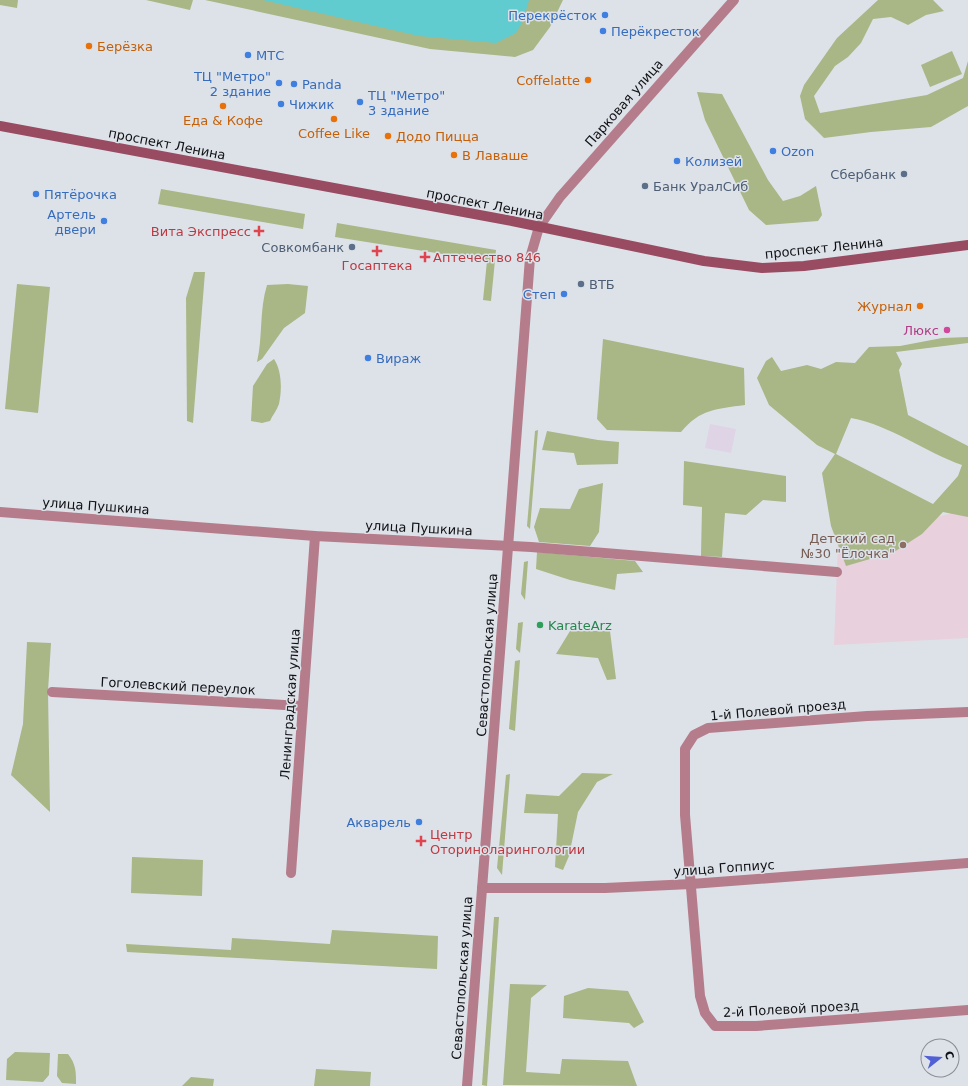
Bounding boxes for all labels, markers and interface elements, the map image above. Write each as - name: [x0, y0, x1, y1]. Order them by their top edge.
- place label: Перекрёсток: [508, 8, 597, 23]
- marker: Перекрёсток: [600, 10, 610, 20]
- place label: Перёкресток: [611, 24, 700, 39]
- marker: Перёкресток: [598, 26, 608, 36]
- place label: Берёзка: [97, 39, 153, 54]
- marker: Берёзка: [84, 41, 94, 51]
- place label: МТС: [256, 48, 284, 63]
- marker: МТС: [243, 50, 253, 60]
- street label: Парковая улица: [582, 56, 666, 150]
- place label: ТЦ "Метро" 2 здание: [193, 69, 271, 99]
- place label: Coffelatte: [516, 73, 580, 88]
- marker: Coffelatte: [583, 75, 593, 85]
- place label: Panda: [302, 77, 342, 92]
- marker: ТЦ "Метро" 2 здание: [274, 78, 284, 88]
- marker: Panda: [289, 79, 299, 89]
- place label: ТЦ "Метро" 3 здание: [367, 88, 445, 118]
- place label: Чижик: [289, 97, 335, 112]
- marker: ТЦ "Метро" 3 здание: [355, 97, 365, 107]
- marker: Чижик: [276, 99, 286, 109]
- marker: Еда & Кофе: [218, 101, 228, 111]
- place label: Еда & Кофе: [183, 113, 263, 128]
- marker: Coffee Like: [329, 114, 339, 124]
- street label: проспект Ленина: [107, 125, 227, 163]
- place label: Coffee Like: [298, 126, 370, 141]
- place label: Додо Пицца: [396, 129, 479, 144]
- marker: Додо Пицца: [383, 131, 393, 141]
- place label: Ozon: [781, 144, 814, 159]
- marker: Ozon: [768, 146, 778, 156]
- place label: В Лаваше: [462, 148, 528, 163]
- marker: В Лаваше: [449, 150, 459, 160]
- place label: Колизей: [685, 154, 742, 169]
- marker: Колизей: [672, 156, 682, 166]
- place label: Сбербанк: [830, 167, 896, 182]
- marker: Сбербанк: [899, 169, 909, 179]
- place label: Банк УралСиб: [653, 179, 748, 194]
- marker: Банк УралСиб: [640, 181, 650, 191]
- street label: проспект Ленина: [425, 185, 545, 223]
- place label: Пятёрочка: [44, 187, 117, 202]
- marker: Пятёрочка: [31, 189, 41, 199]
- place label: Артель двери: [47, 207, 96, 237]
- marker: Артель двери: [99, 216, 109, 226]
- place label: Вита Экспресс: [151, 224, 251, 239]
- marker: Вита Экспресс: [254, 226, 264, 236]
- street label: проспект Ленина: [764, 234, 884, 262]
- place label: Совкомбанк: [261, 240, 344, 255]
- marker: Совкомбанк: [347, 242, 357, 252]
- marker: Госаптека: [372, 246, 382, 256]
- place label: Аптечество 846: [433, 250, 541, 265]
- marker: Аптечество 846: [420, 252, 430, 262]
- place label: Госаптека: [342, 258, 412, 273]
- place label: ВТБ: [589, 277, 615, 292]
- marker: ВТБ: [576, 279, 586, 289]
- place label: Степ: [523, 287, 556, 302]
- marker: Степ: [559, 289, 569, 299]
- place label: Журнал: [857, 299, 912, 314]
- marker: Журнал: [915, 301, 925, 311]
- place label: Люкс: [903, 323, 939, 338]
- marker: Люкс: [942, 325, 952, 335]
- place label: Вираж: [376, 351, 422, 366]
- marker: Вираж: [363, 353, 373, 363]
- street label: улица Пушкина: [42, 495, 150, 517]
- street label: улица Пушкина: [365, 518, 473, 538]
- place label: Детский сад №30 "Ёлочка": [801, 531, 895, 561]
- marker: Детский сад №30 "Ёлочка": [898, 540, 908, 550]
- street label: Севастопольская улица: [474, 573, 500, 737]
- place label: KarateArz: [548, 618, 612, 633]
- marker: KarateArz: [535, 620, 545, 630]
- street label: Ленинградская улица: [277, 628, 303, 780]
- street label: Гоголевский переулок: [100, 674, 256, 698]
- street label: 1-й Полевой проезд: [709, 697, 847, 723]
- place label: Акварель: [346, 815, 411, 830]
- marker: Акварель: [414, 817, 424, 827]
- place label: Центр Оториноларингологии: [430, 827, 585, 857]
- marker: Центр Оториноларингологии: [415, 835, 427, 847]
- street label: улица Гоппиус: [673, 857, 775, 879]
- street label: Севастопольская улица: [449, 896, 475, 1060]
- street label: 2-й Полевой проезд: [723, 998, 859, 1020]
- north arrow: [920, 1038, 960, 1078]
- text: С: [942, 1049, 956, 1061]

